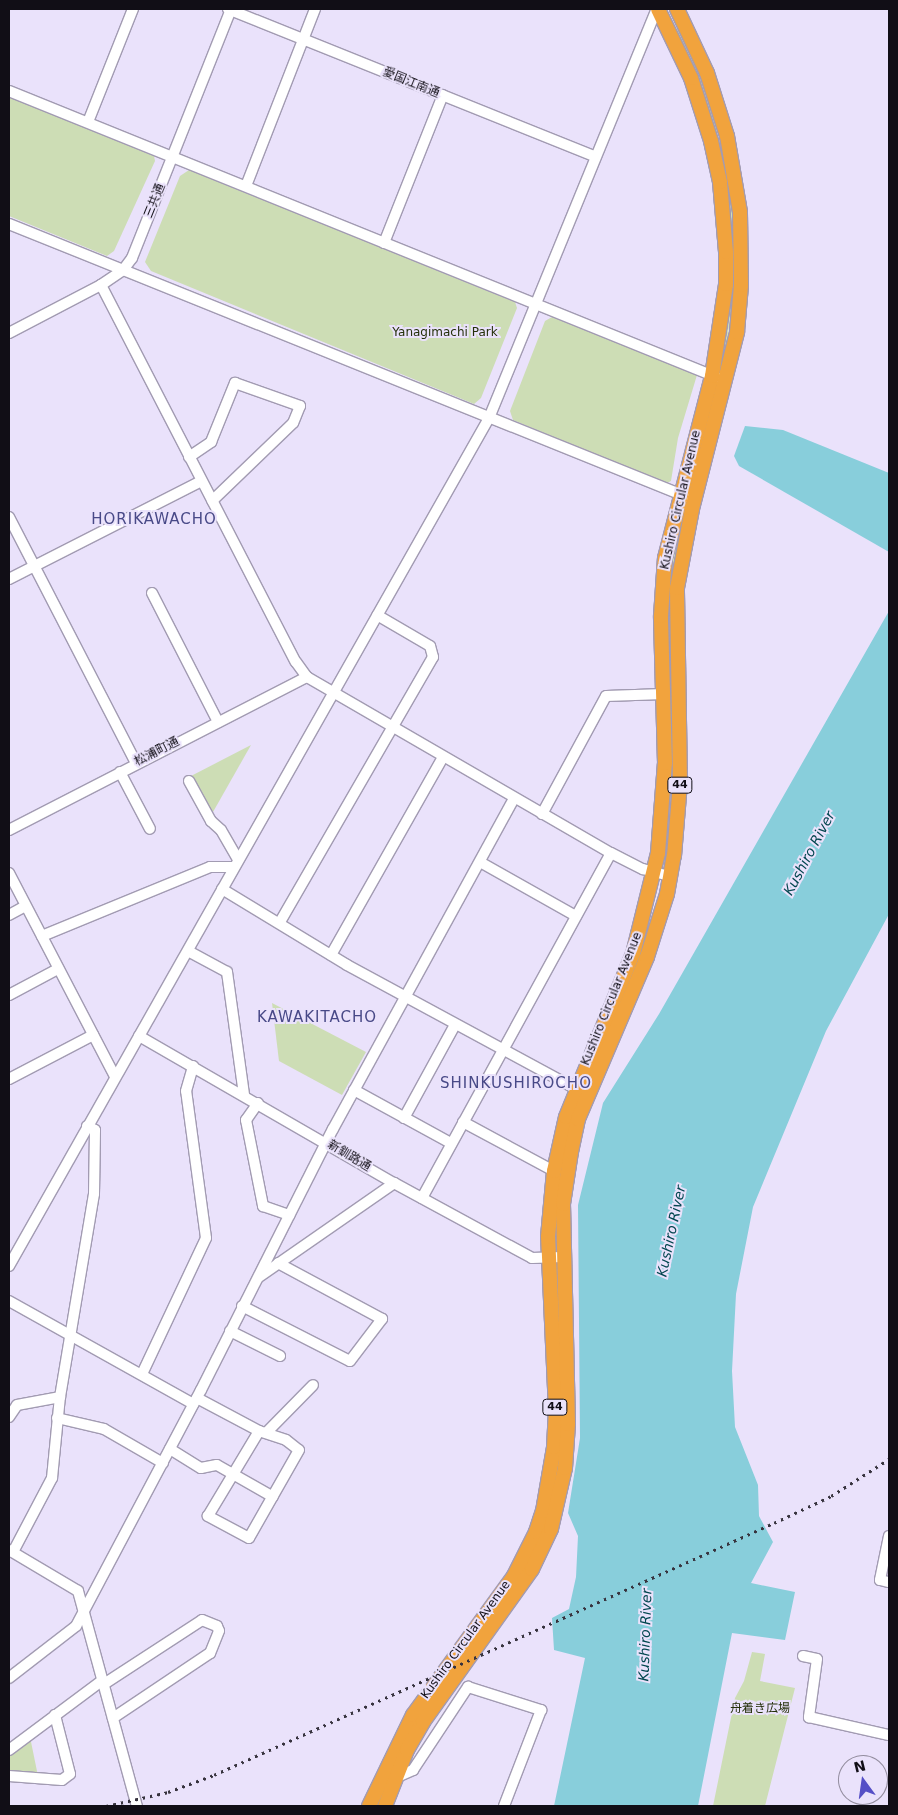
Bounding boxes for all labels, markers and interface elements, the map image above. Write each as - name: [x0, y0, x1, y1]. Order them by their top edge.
- street label: 愛国江南通: [380, 65, 442, 101]
- street label: 三共通: [142, 182, 168, 220]
- park label: Yanagimachi Park: [392, 326, 498, 340]
- street label: Kushiro Circular Avenue: [658, 429, 704, 571]
- district label: HORIKAWACHO: [90, 511, 218, 529]
- street label: 松浦町通: [132, 735, 182, 769]
- road number: 44: [666, 776, 694, 794]
- water label: Kushiro River: [780, 808, 838, 898]
- street label: Kushiro Circular Avenue: [579, 930, 645, 1068]
- district label: KAWAKITACHO: [256, 1009, 378, 1027]
- district label: SHINKUSHIROCHO: [438, 1075, 594, 1093]
- street label: 新釧路通: [325, 1137, 373, 1175]
- water label: Kushiro River: [653, 1184, 689, 1278]
- road number: 44: [541, 1398, 569, 1415]
- street label: Kushiro Circular Avenue: [418, 1578, 514, 1702]
- water label: Kushiro River: [635, 1588, 655, 1682]
- park label: 舟着き広場: [730, 1702, 790, 1716]
- north arrow: [838, 1755, 888, 1805]
- text: N: [852, 1757, 867, 1776]

